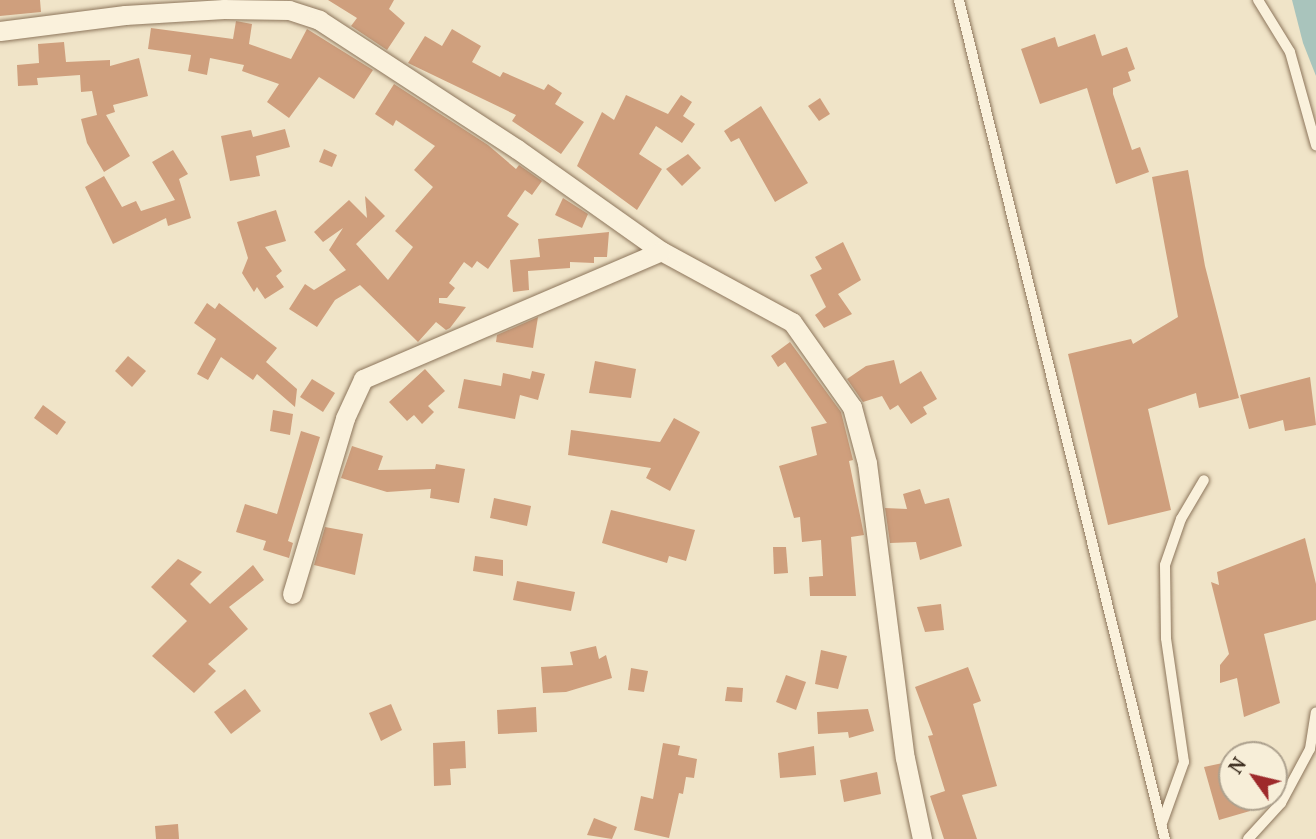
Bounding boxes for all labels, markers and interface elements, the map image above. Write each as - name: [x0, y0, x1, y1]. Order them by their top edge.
- north arrow: [1218, 741, 1288, 811]
- text: N: [1222, 752, 1251, 778]

